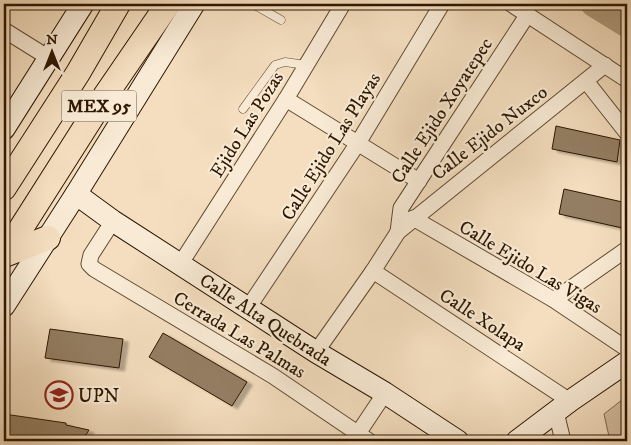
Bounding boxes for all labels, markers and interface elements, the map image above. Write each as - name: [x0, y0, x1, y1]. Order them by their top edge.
- north arrow: [28, 28, 78, 78]
- text: N: [46, 31, 58, 49]
- street label: Calle Ejido Xoyatepec: [387, 34, 498, 188]
- street label: Ejido Las Pozas: [206, 68, 289, 182]
- street label: Calle Ejido Las Playas: [277, 69, 386, 225]
- street label: Calle Ejido Nuxco: [427, 81, 552, 186]
- road number: MEX 95: [62, 90, 136, 122]
- street label: Calle Ejido Las Vigas: [455, 216, 606, 319]
- street label: Calle Alta Quebrada: [195, 269, 335, 371]
- street label: Calle Xolapa: [435, 284, 530, 357]
- street label: Cerrada Las Palmas: [169, 287, 309, 384]
- school or university icon: UPN: [44, 380, 74, 410]
- place label: UPN: [78, 385, 119, 408]

